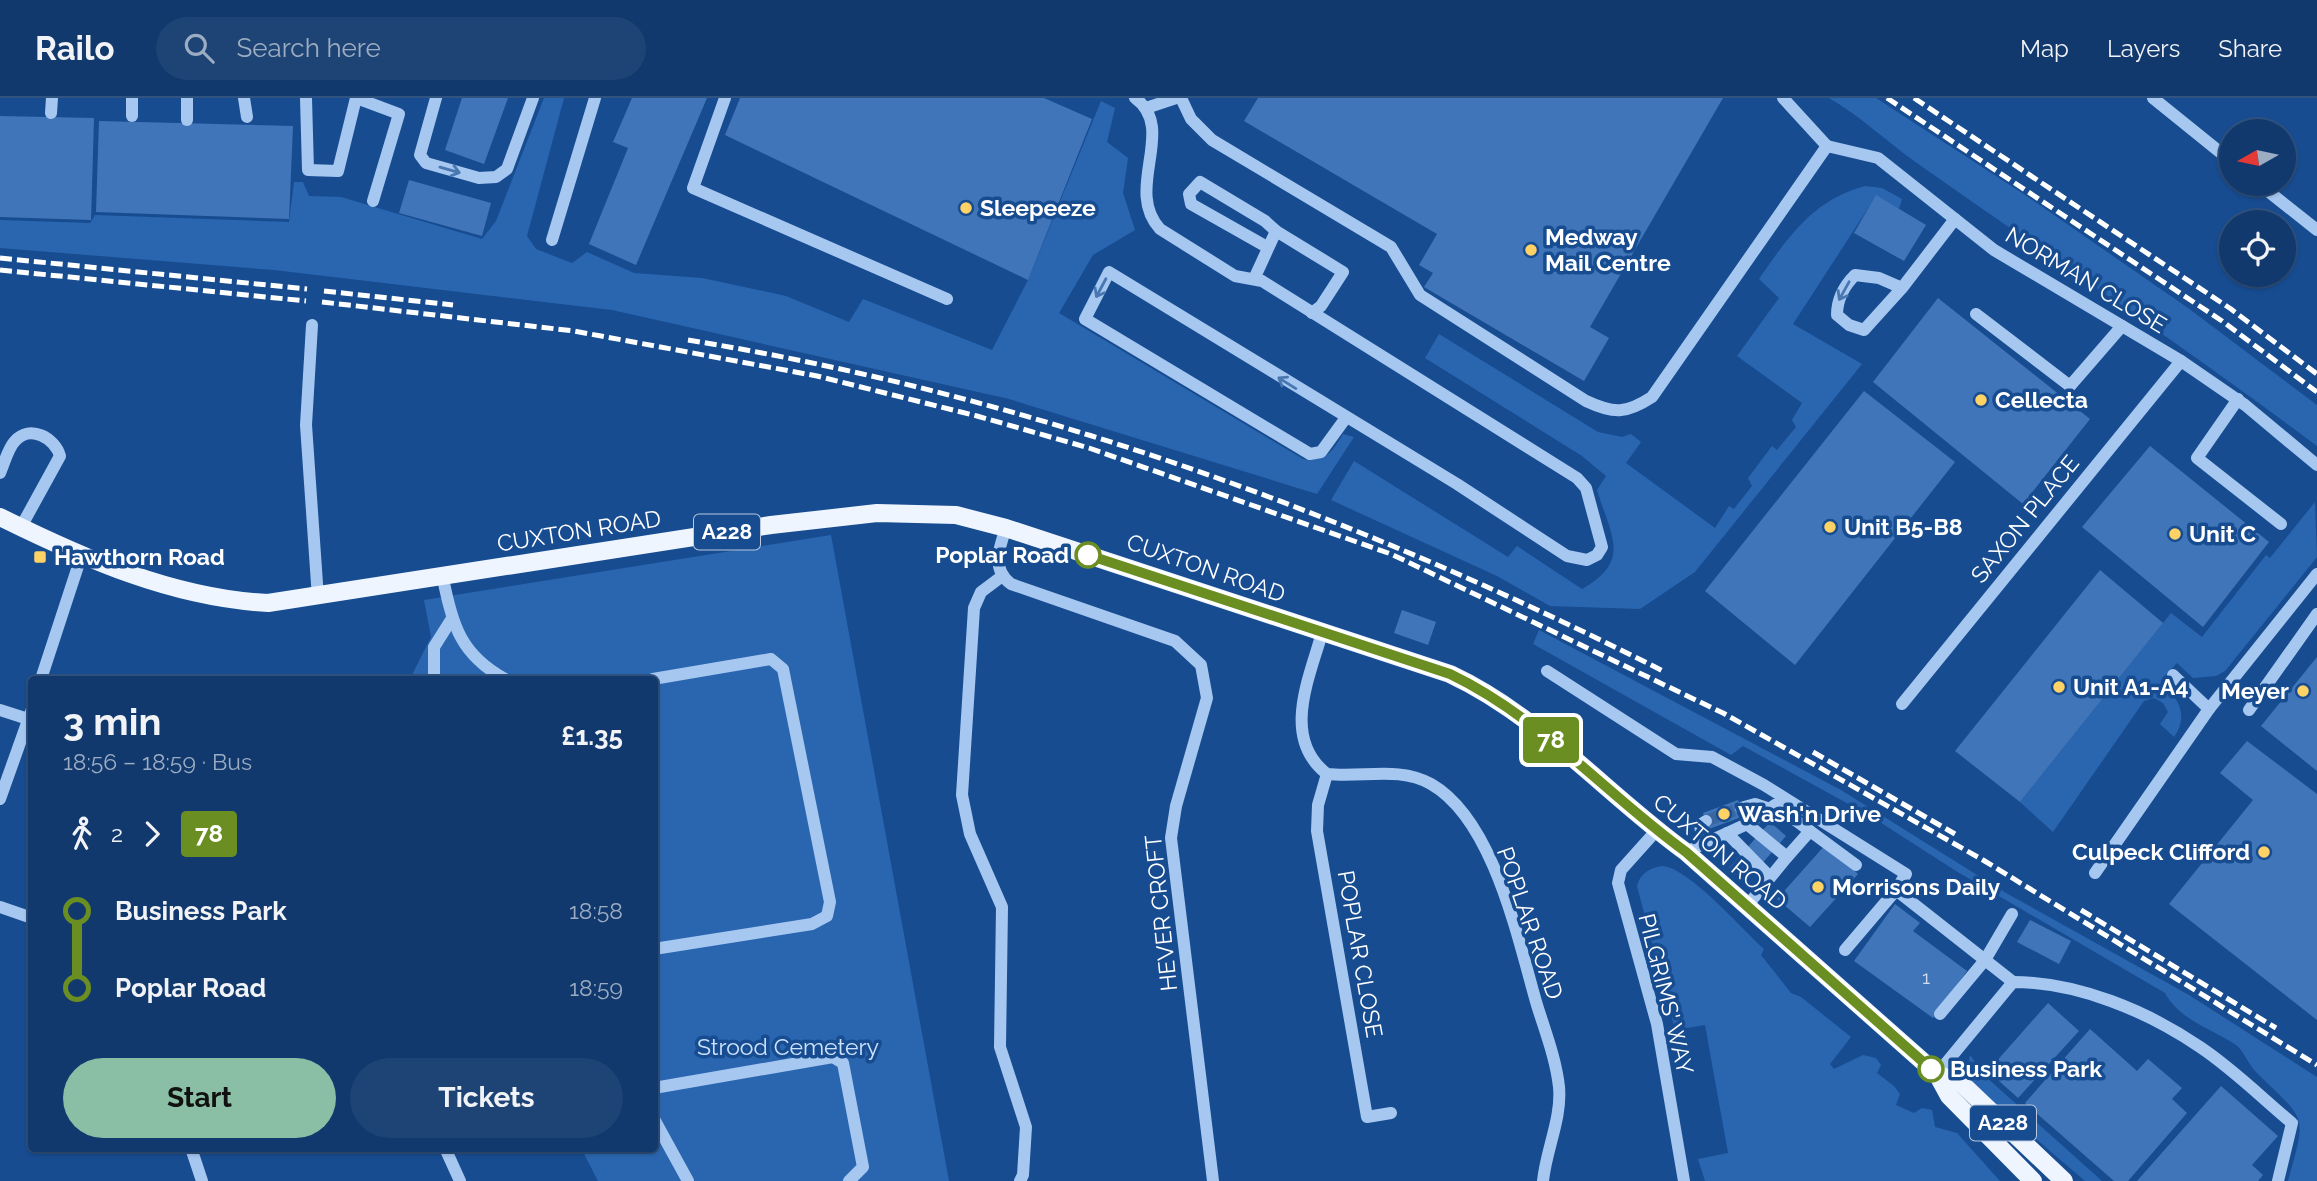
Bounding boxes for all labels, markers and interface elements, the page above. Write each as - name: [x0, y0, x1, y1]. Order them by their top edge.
- search box: [156, 17, 646, 80]
- text: Railo: [35, 29, 114, 68]
- icon: search: [180, 29, 218, 67]
- text: Search here: [236, 33, 381, 63]
- text: Map: [2020, 34, 2069, 63]
- text: Layers: [2107, 34, 2180, 63]
- text: Share: [2218, 34, 2282, 63]
- north arrow: [2219, 119, 2296, 196]
- map controls: [2219, 119, 2296, 287]
- one-way arrow: [439, 164, 461, 177]
- place label: Sleepeeze: [980, 194, 1096, 221]
- marker: Sleepeeze: [958, 200, 974, 216]
- button: locate: [2219, 210, 2296, 287]
- street label: NORMAN CLOSE: [2001, 221, 2172, 338]
- place label: Medway Mail Centre: [1545, 223, 1671, 276]
- marker: Medway Mail Centre: [1523, 242, 1539, 258]
- one-way arrow: [1094, 277, 1107, 298]
- one-way arrow: [1837, 280, 1851, 300]
- one-way arrow: [1278, 376, 1298, 390]
- place label: Cellecta: [1995, 386, 2088, 413]
- marker: Cellecta: [1973, 392, 1989, 408]
- street label: SAXON PLACE: [1965, 449, 2084, 588]
- street label: CUXTON ROAD: [495, 504, 663, 557]
- place label: Unit B5-B8: [1844, 513, 1963, 540]
- road number: A228: [694, 514, 760, 550]
- marker: Unit B5-B8: [1822, 519, 1838, 535]
- place label: Unit C: [2189, 520, 2256, 547]
- marker: Unit C: [2167, 526, 2183, 542]
- street label: CUXTON ROAD: [1123, 528, 1289, 607]
- place label: Poplar Road: [935, 541, 1069, 568]
- marker: Poplar Road: [1075, 542, 1101, 568]
- place label: Hawthorn Road: [54, 543, 225, 570]
- marker: Hawthorn Road: [32, 549, 48, 565]
- place label: Unit A1-A4: [2073, 673, 2189, 700]
- place label: Meyer: [2221, 677, 2289, 704]
- marker: Unit A1-A4: [2051, 679, 2067, 695]
- marker: Meyer: [2295, 683, 2311, 699]
- text: 3 min: [63, 699, 161, 744]
- line badge: 78: [1520, 717, 1582, 763]
- text: £1.35: [561, 721, 623, 751]
- text: 78: [1537, 725, 1565, 754]
- text: 18:56 – 18:59 · Bus: [63, 748, 252, 775]
- street label: CUXTON ROAD: [1648, 788, 1792, 915]
- place label: Wash'n Drive: [1738, 800, 1881, 827]
- marker: Wash'n Drive: [1716, 806, 1732, 822]
- icon: walk: [63, 815, 101, 853]
- icon: forward: [133, 815, 171, 853]
- text: 78: [195, 819, 223, 848]
- text: 2: [111, 820, 123, 847]
- street label: HEVER CROFT: [1139, 834, 1182, 993]
- place label: Culpeck Clifford: [2072, 838, 2250, 865]
- street label: POPLAR ROAD: [1492, 843, 1569, 1003]
- marker: Culpeck Clifford: [2256, 844, 2272, 860]
- street label: POPLAR CLOSE: [1332, 868, 1389, 1040]
- place label: Morrisons Daily: [1832, 873, 2000, 900]
- marker: Morrisons Daily: [1810, 879, 1826, 895]
- text: Business Park: [115, 896, 287, 926]
- text: 18:58: [569, 897, 623, 924]
- street label: PILGRIMS' WAY: [1633, 911, 1699, 1077]
- house number: 1: [1922, 966, 1930, 988]
- text: Poplar Road: [115, 973, 266, 1003]
- text: 18:59: [569, 974, 623, 1001]
- park label: Strood Cemetery: [697, 1033, 879, 1060]
- place label: Business Park: [1950, 1055, 2102, 1082]
- marker: Business Park: [1918, 1056, 1944, 1082]
- button: Start: [63, 1058, 336, 1138]
- button: Tickets: [350, 1058, 623, 1138]
- road number: A228: [1970, 1105, 2036, 1140]

